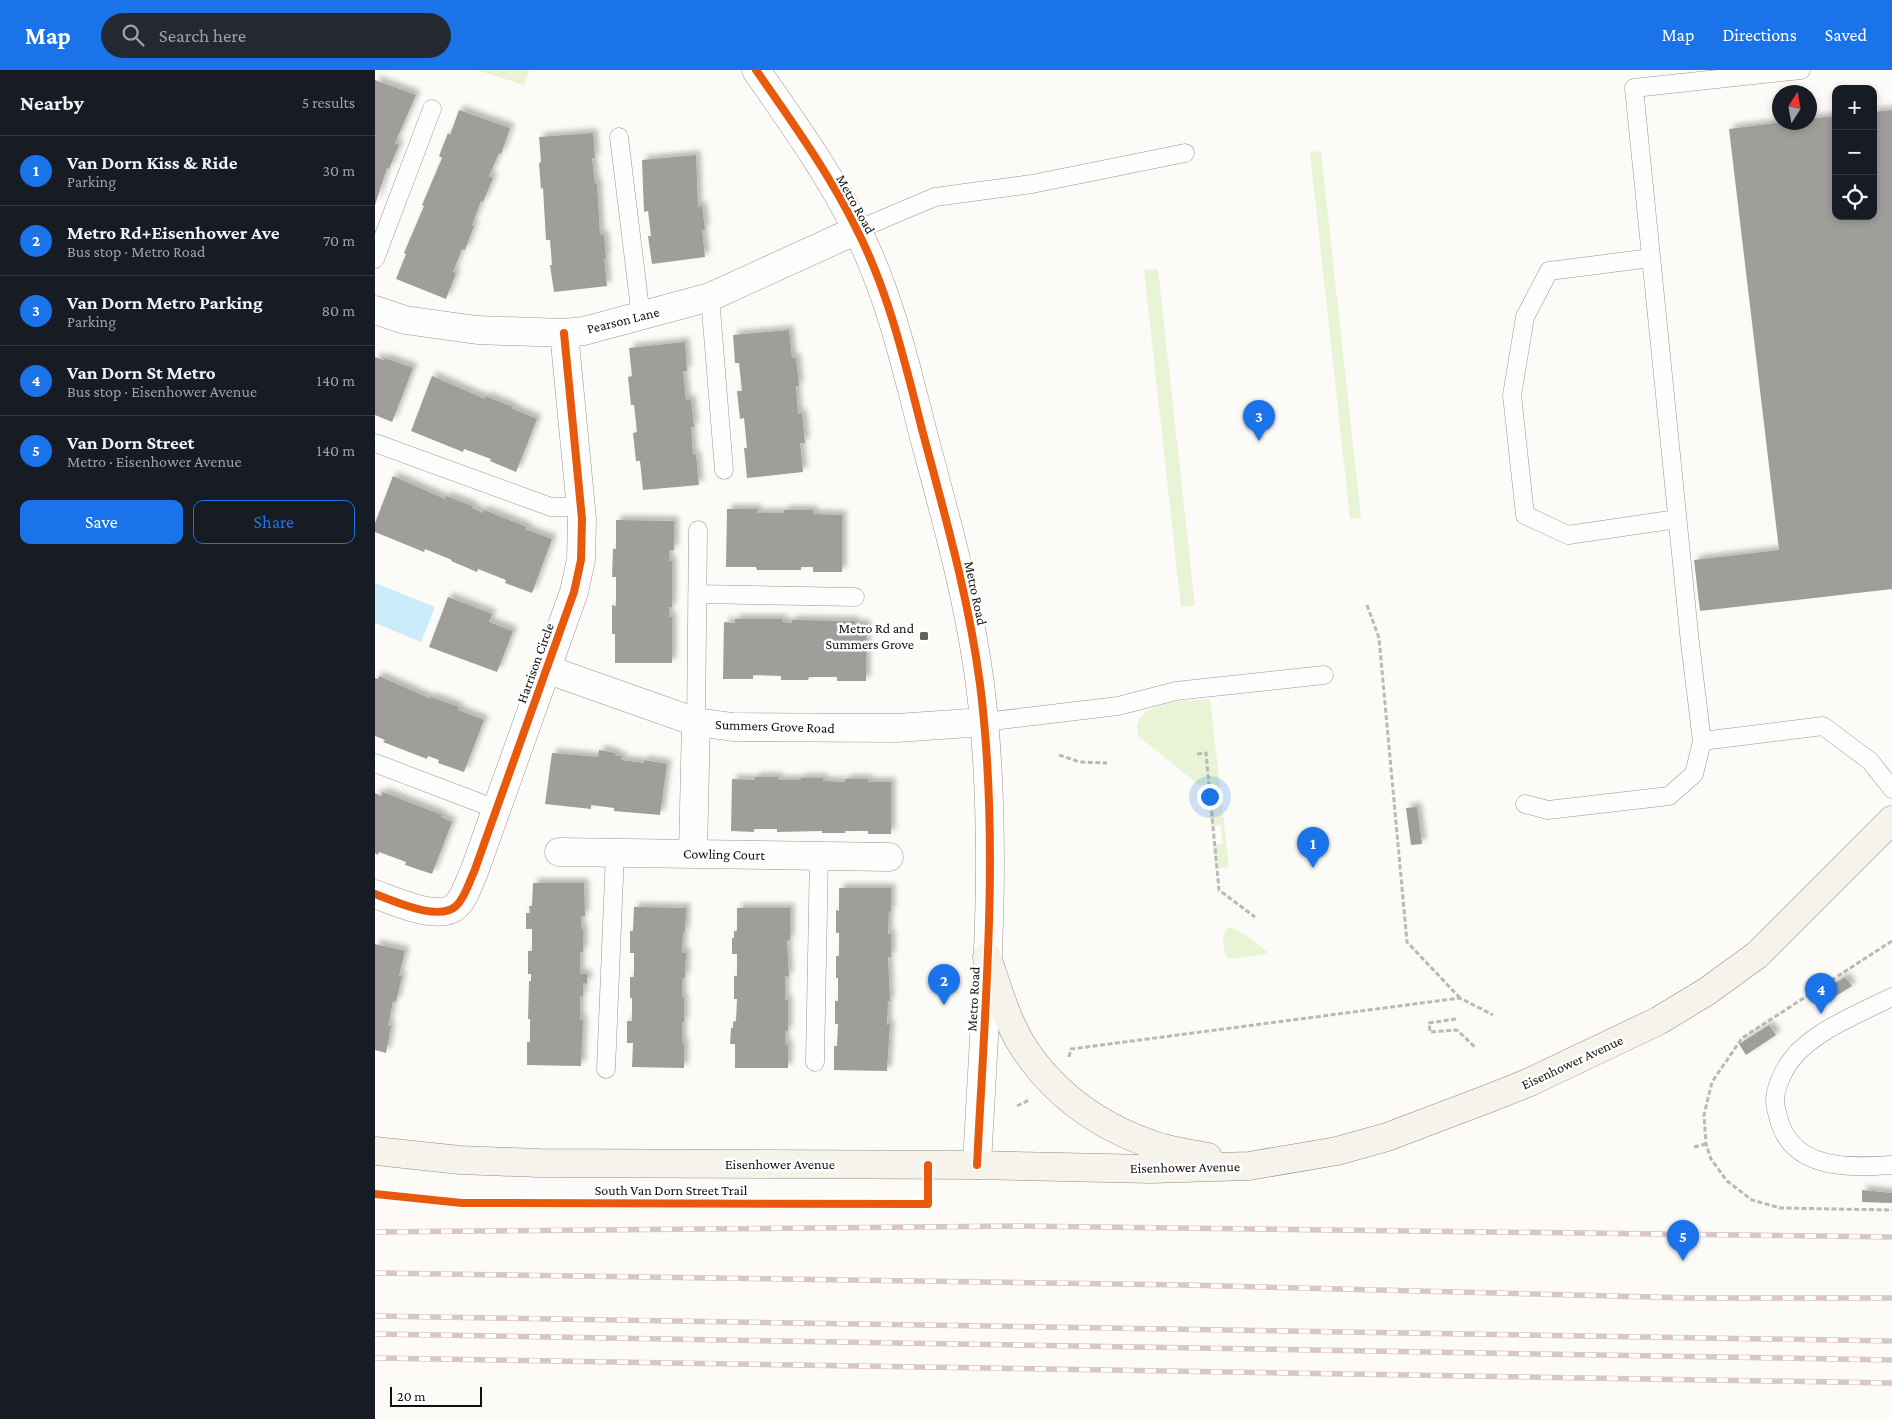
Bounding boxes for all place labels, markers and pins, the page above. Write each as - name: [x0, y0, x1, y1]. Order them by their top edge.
- pin: 3: [1243, 400, 1275, 441]
- place label: Metro Rd and Summers Grove: [825, 620, 915, 652]
- marker: Metro Rd and Summers Grove: [918, 630, 930, 642]
- pin: 1: [1297, 827, 1329, 868]
- pin: 2: [928, 964, 960, 1005]
- pin: 4: [1805, 973, 1837, 1014]
- pin: 5: [1667, 1220, 1699, 1261]

